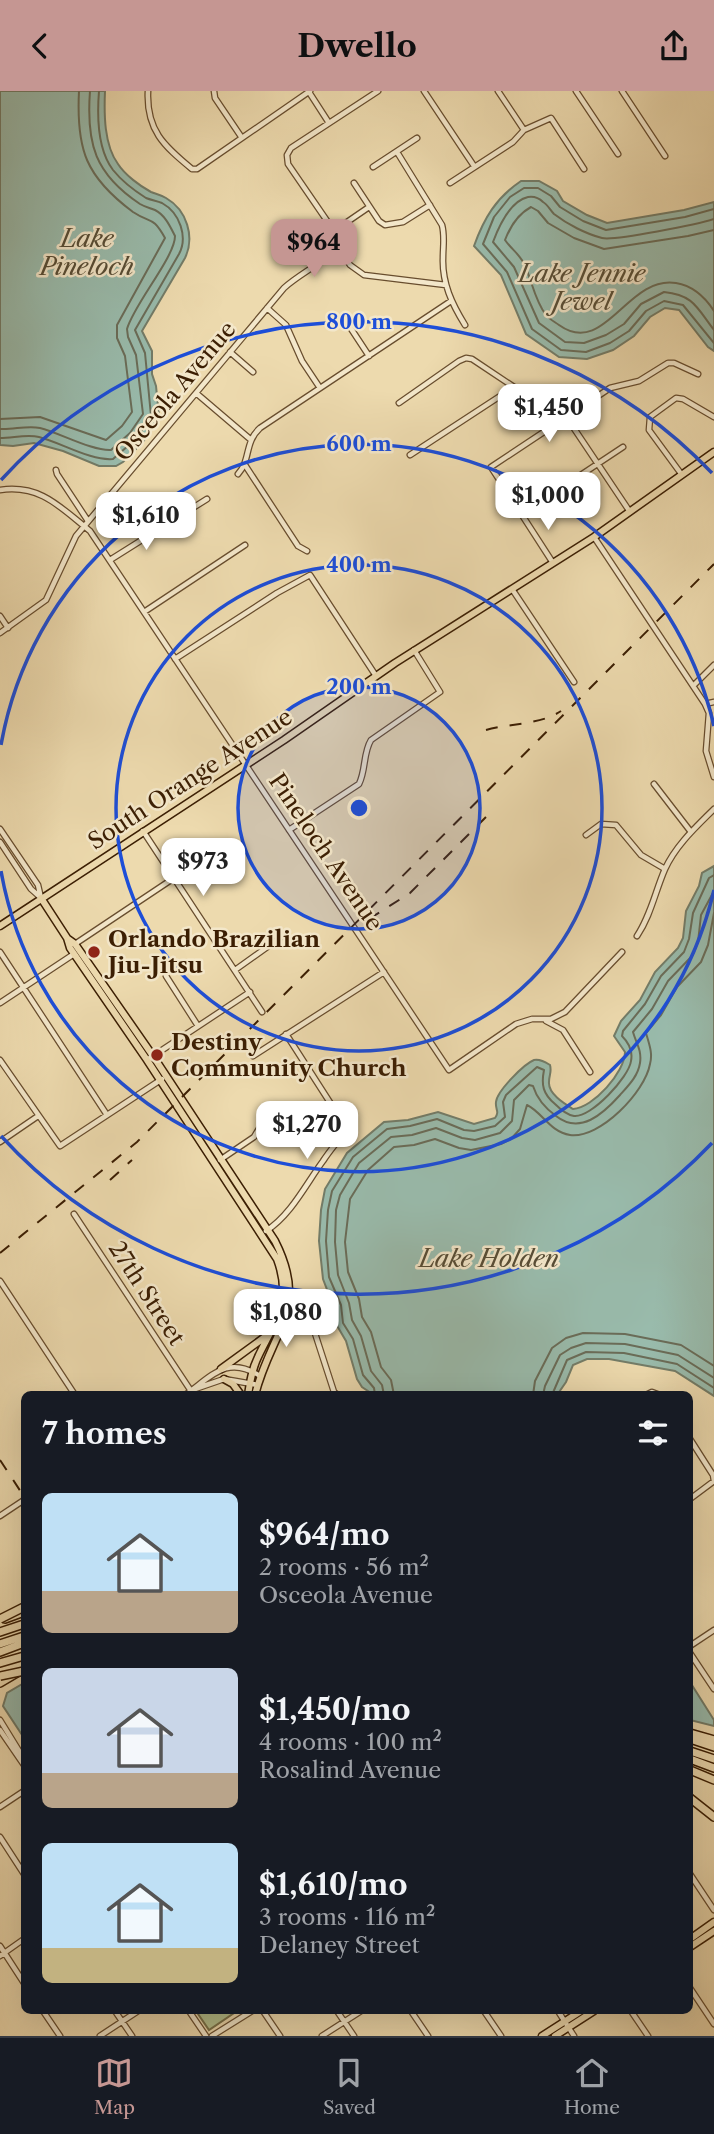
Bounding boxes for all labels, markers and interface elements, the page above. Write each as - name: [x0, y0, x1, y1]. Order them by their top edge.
- text: Dwello: [297, 26, 417, 65]
- icon: back: [21, 27, 59, 65]
- icon: share: [655, 27, 693, 65]
- pin: $964: [273, 219, 355, 279]
- water label: Lake Pineloch: [38, 224, 134, 281]
- text: $964: [287, 228, 341, 256]
- water label: Lake Jennie Jewel: [517, 259, 647, 316]
- text: 800 m: [326, 309, 392, 334]
- street label: Osceola Avenue: [108, 315, 242, 467]
- pin: $1,450: [492, 385, 606, 444]
- text: $1,450: [514, 393, 584, 421]
- text: 600 m: [326, 431, 392, 456]
- pin: $1,000: [491, 473, 605, 532]
- text: $1,000: [511, 481, 585, 509]
- pin: $1,610: [89, 493, 203, 552]
- text: $1,610: [112, 501, 180, 529]
- text: 400 m: [326, 552, 392, 577]
- text: 200 m: [326, 674, 392, 699]
- street label: South Orange Avenue: [83, 703, 297, 855]
- street label: Pineloch Avenue: [263, 768, 389, 936]
- centre of rings: [347, 796, 371, 820]
- pin: $973: [162, 839, 244, 898]
- text: $973: [177, 847, 229, 875]
- place label: Orlando Brazilian Jiu-Jitsu: [104, 925, 320, 979]
- marker: Orlando Brazilian Jiu-Jitsu: [86, 944, 102, 960]
- place label: Destiny Community Church: [171, 1028, 407, 1082]
- marker: Destiny Community Church: [149, 1047, 165, 1063]
- pin: $1,270: [250, 1101, 364, 1161]
- text: $1,270: [272, 1110, 342, 1138]
- street label: 27th Street: [103, 1236, 191, 1350]
- water label: Lake Holden: [417, 1244, 559, 1273]
- pin: $1,080: [229, 1289, 343, 1349]
- text: $1,080: [250, 1298, 322, 1326]
- icon: filters: [634, 1414, 672, 1452]
- text: 7 homes: [42, 1415, 167, 1452]
- text: $964/mo: [259, 1516, 390, 1553]
- icon: home: [98, 1521, 182, 1605]
- text: 2 rooms · 56 m²: [259, 1553, 429, 1581]
- text: Osceola Avenue: [259, 1581, 433, 1609]
- text: $1,450/mo: [259, 1691, 411, 1728]
- icon: home: [98, 1696, 182, 1780]
- text: 4 rooms · 100 m²: [259, 1728, 442, 1756]
- text: Rosalind Avenue: [259, 1756, 441, 1784]
- text: $1,610/mo: [259, 1866, 407, 1903]
- icon: home: [98, 1871, 182, 1955]
- text: 3 rooms · 116 m²: [259, 1903, 435, 1931]
- text: Delaney Street: [259, 1931, 420, 1959]
- tab: Map: [94, 2054, 135, 2119]
- tab: Saved: [323, 2054, 376, 2119]
- tab: Home: [564, 2054, 620, 2119]

